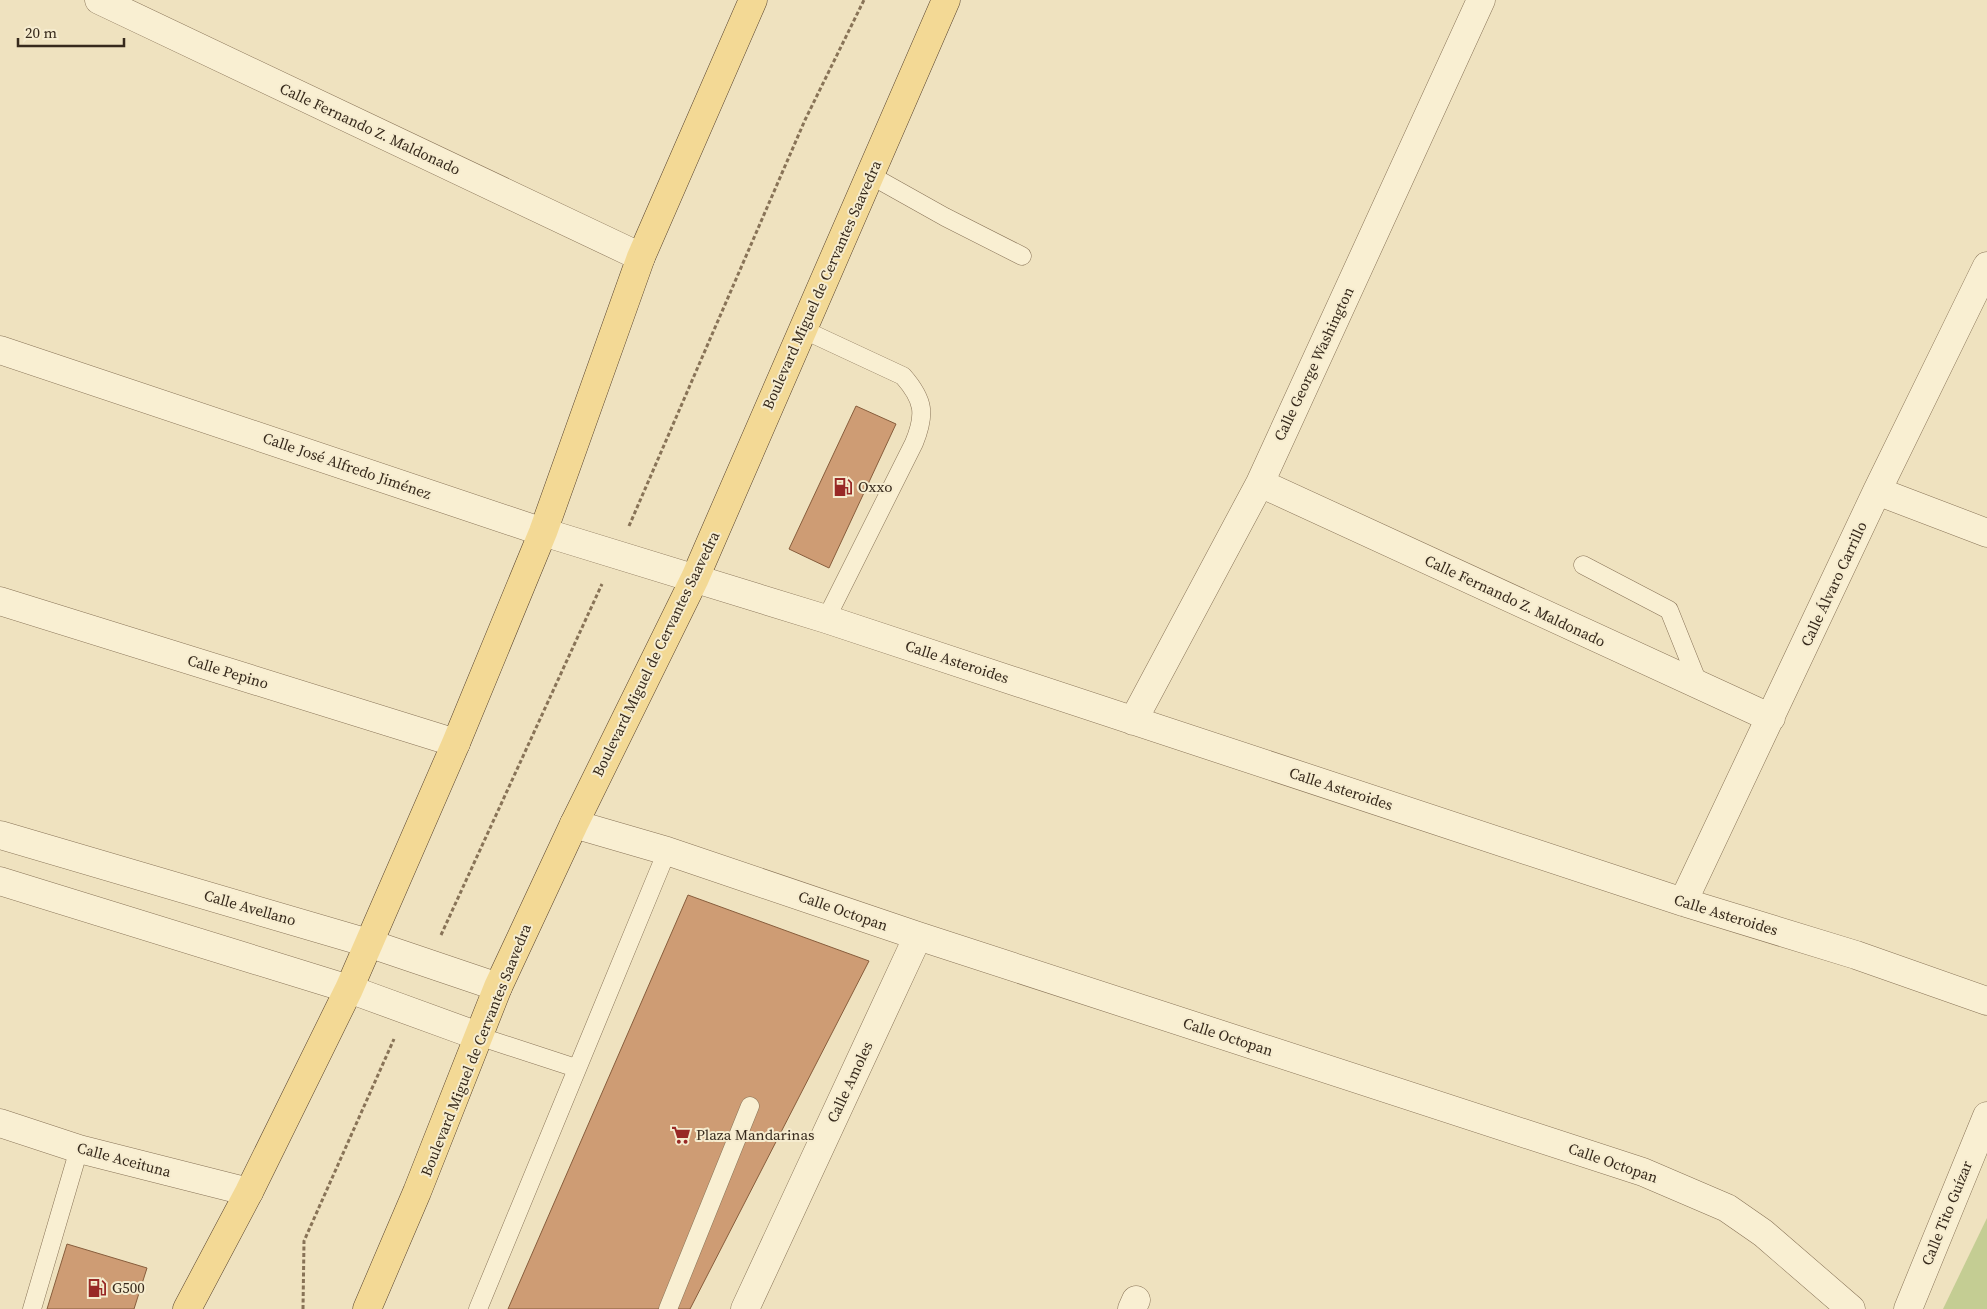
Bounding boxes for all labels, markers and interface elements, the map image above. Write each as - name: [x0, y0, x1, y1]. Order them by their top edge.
- scale bar: [18, 15, 124, 47]
- text: 20 m: [25, 22, 57, 43]
- street label: Calle Fernando Z. Maldonado: [276, 77, 464, 180]
- street label: Boulevard Miguel de Cervantes Saavedra: [757, 157, 886, 413]
- street label: Calle George Washington: [1269, 283, 1359, 444]
- street label: Calle José Alfredo Jiménez: [260, 427, 434, 504]
- fuel station icon: Oxxo: [832, 476, 854, 498]
- place label: Oxxo: [858, 476, 892, 497]
- street label: Calle Álvaro Carrillo: [1795, 518, 1872, 650]
- street label: Boulevard Miguel de Cervantes Saavedra: [587, 527, 724, 780]
- street label: Calle Fernando Z. Maldonado: [1421, 549, 1609, 652]
- street label: Calle Asteroides: [903, 635, 1012, 688]
- street label: Calle Pepino: [185, 649, 271, 694]
- street label: Calle Asteroides: [1287, 762, 1396, 815]
- street label: Calle Avellano: [202, 884, 299, 931]
- street label: Calle Octopan: [796, 885, 891, 936]
- street label: Calle Asteroides: [1672, 889, 1781, 940]
- street label: Boulevard Miguel de Cervantes Saavedra: [415, 920, 536, 1179]
- street label: Calle Octopan: [1180, 1012, 1276, 1061]
- street label: Calle Amoles: [822, 1038, 878, 1126]
- supermarket icon: Plaza Mandarinas: [670, 1124, 692, 1146]
- place label: Plaza Mandarinas: [696, 1124, 815, 1145]
- street label: Calle Aceituna: [75, 1137, 174, 1182]
- street label: Calle Octopan: [1566, 1137, 1661, 1188]
- street label: Calle Tito Guízar: [1916, 1157, 1977, 1268]
- fuel station icon: G500: [86, 1277, 108, 1299]
- place label: G500: [112, 1277, 145, 1298]

